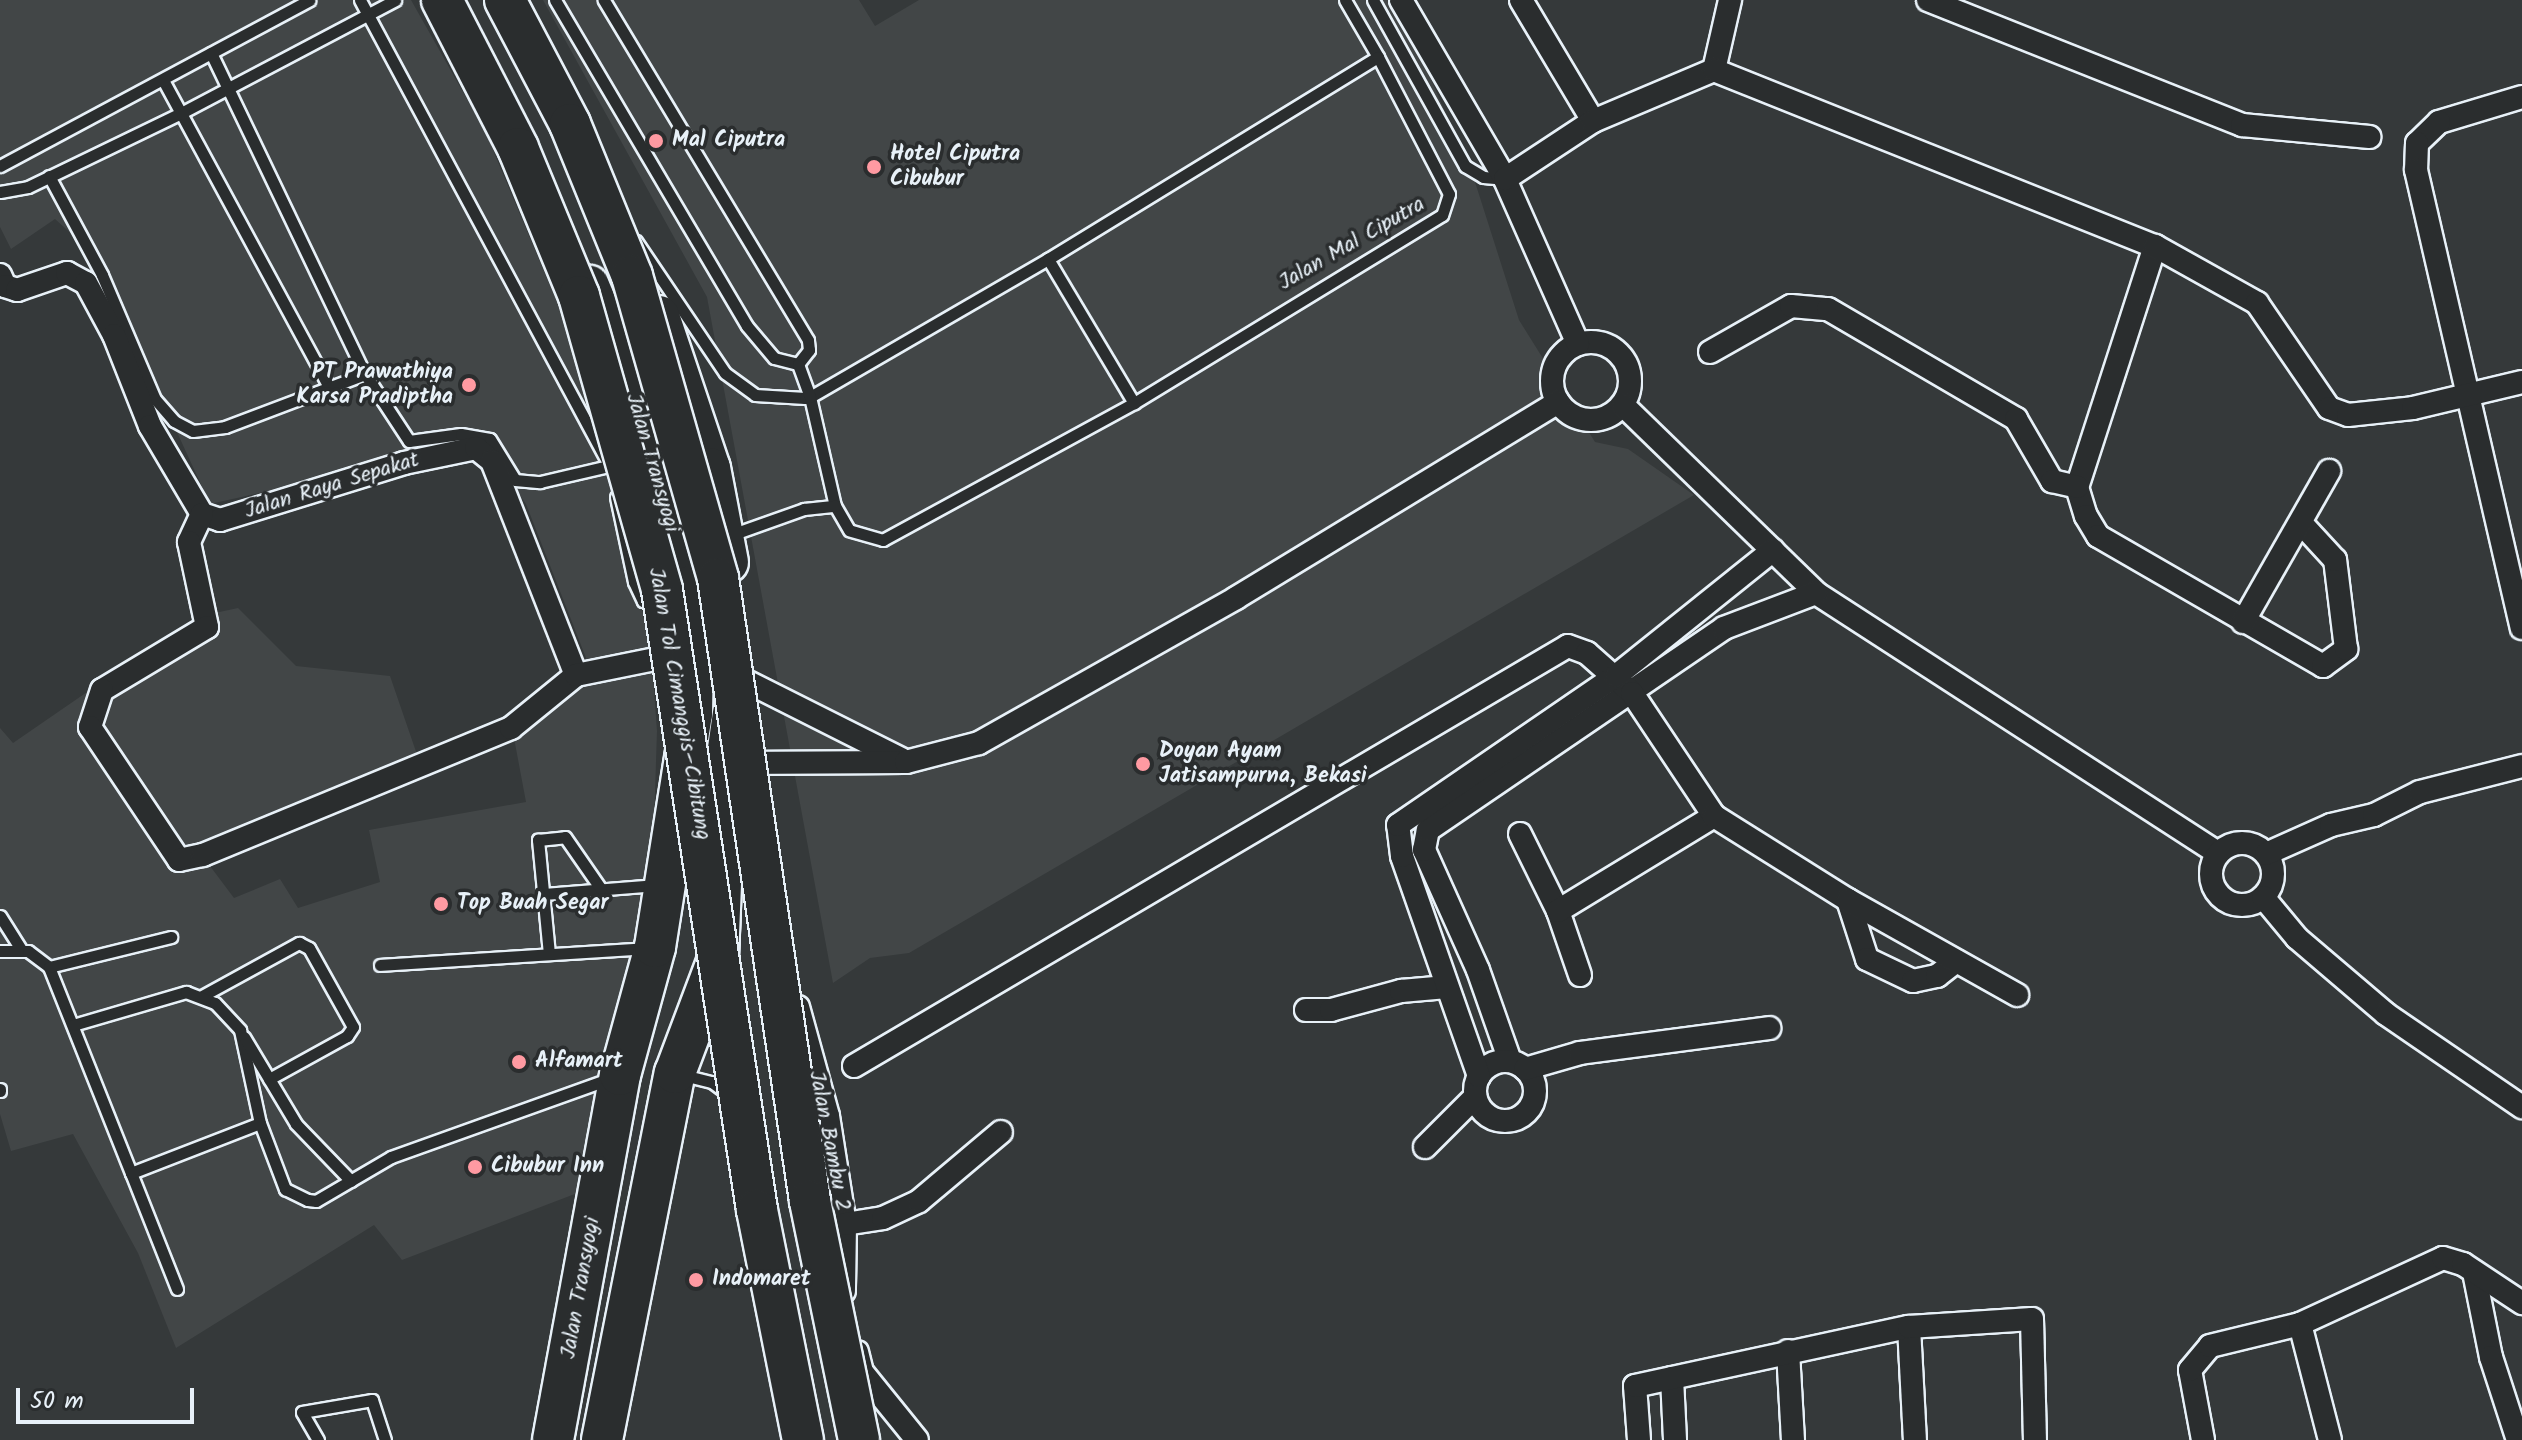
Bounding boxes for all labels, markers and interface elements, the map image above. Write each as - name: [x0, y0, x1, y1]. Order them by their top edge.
- place label: Mal Ciputra: [672, 128, 785, 154]
- marker: Mal Ciputra: [647, 132, 665, 150]
- place label: Hotel Ciputra Cibubur: [890, 141, 1020, 192]
- marker: Hotel Ciputra Cibubur: [865, 158, 883, 176]
- street label: Jalan Mal Ciputra: [1274, 191, 1430, 297]
- place label: PT Prawathiya Karsa Pradiptha: [296, 359, 453, 410]
- marker: PT Prawathiya Karsa Pradiptha: [460, 376, 478, 394]
- street label: Jalan Transyogi: [620, 390, 684, 536]
- street label: Jalan Raya Sepakat: [242, 447, 422, 525]
- street label: Jalan Tol Cimanggis–Cibitung: [642, 566, 716, 842]
- place label: Doyan Ayam Jatisampurna, Bekasi: [1159, 738, 1367, 790]
- marker: Doyan Ayam Jatisampurna, Bekasi: [1134, 755, 1152, 773]
- place label: Top Buah Segar: [457, 891, 608, 917]
- marker: Top Buah Segar: [432, 895, 450, 913]
- place label: Alfamart: [535, 1049, 623, 1075]
- marker: Alfamart: [510, 1053, 528, 1071]
- street label: Jalan Bambu 2: [802, 1069, 856, 1213]
- place label: Cibubur Inn: [491, 1154, 604, 1180]
- marker: Cibubur Inn: [466, 1158, 484, 1176]
- street label: Jalan Transyogi: [556, 1215, 606, 1361]
- place label: Indomaret: [712, 1267, 811, 1293]
- marker: Indomaret: [687, 1271, 705, 1289]
- scale bar: [20, 1372, 198, 1422]
- text: 50 m: [30, 1382, 84, 1421]

